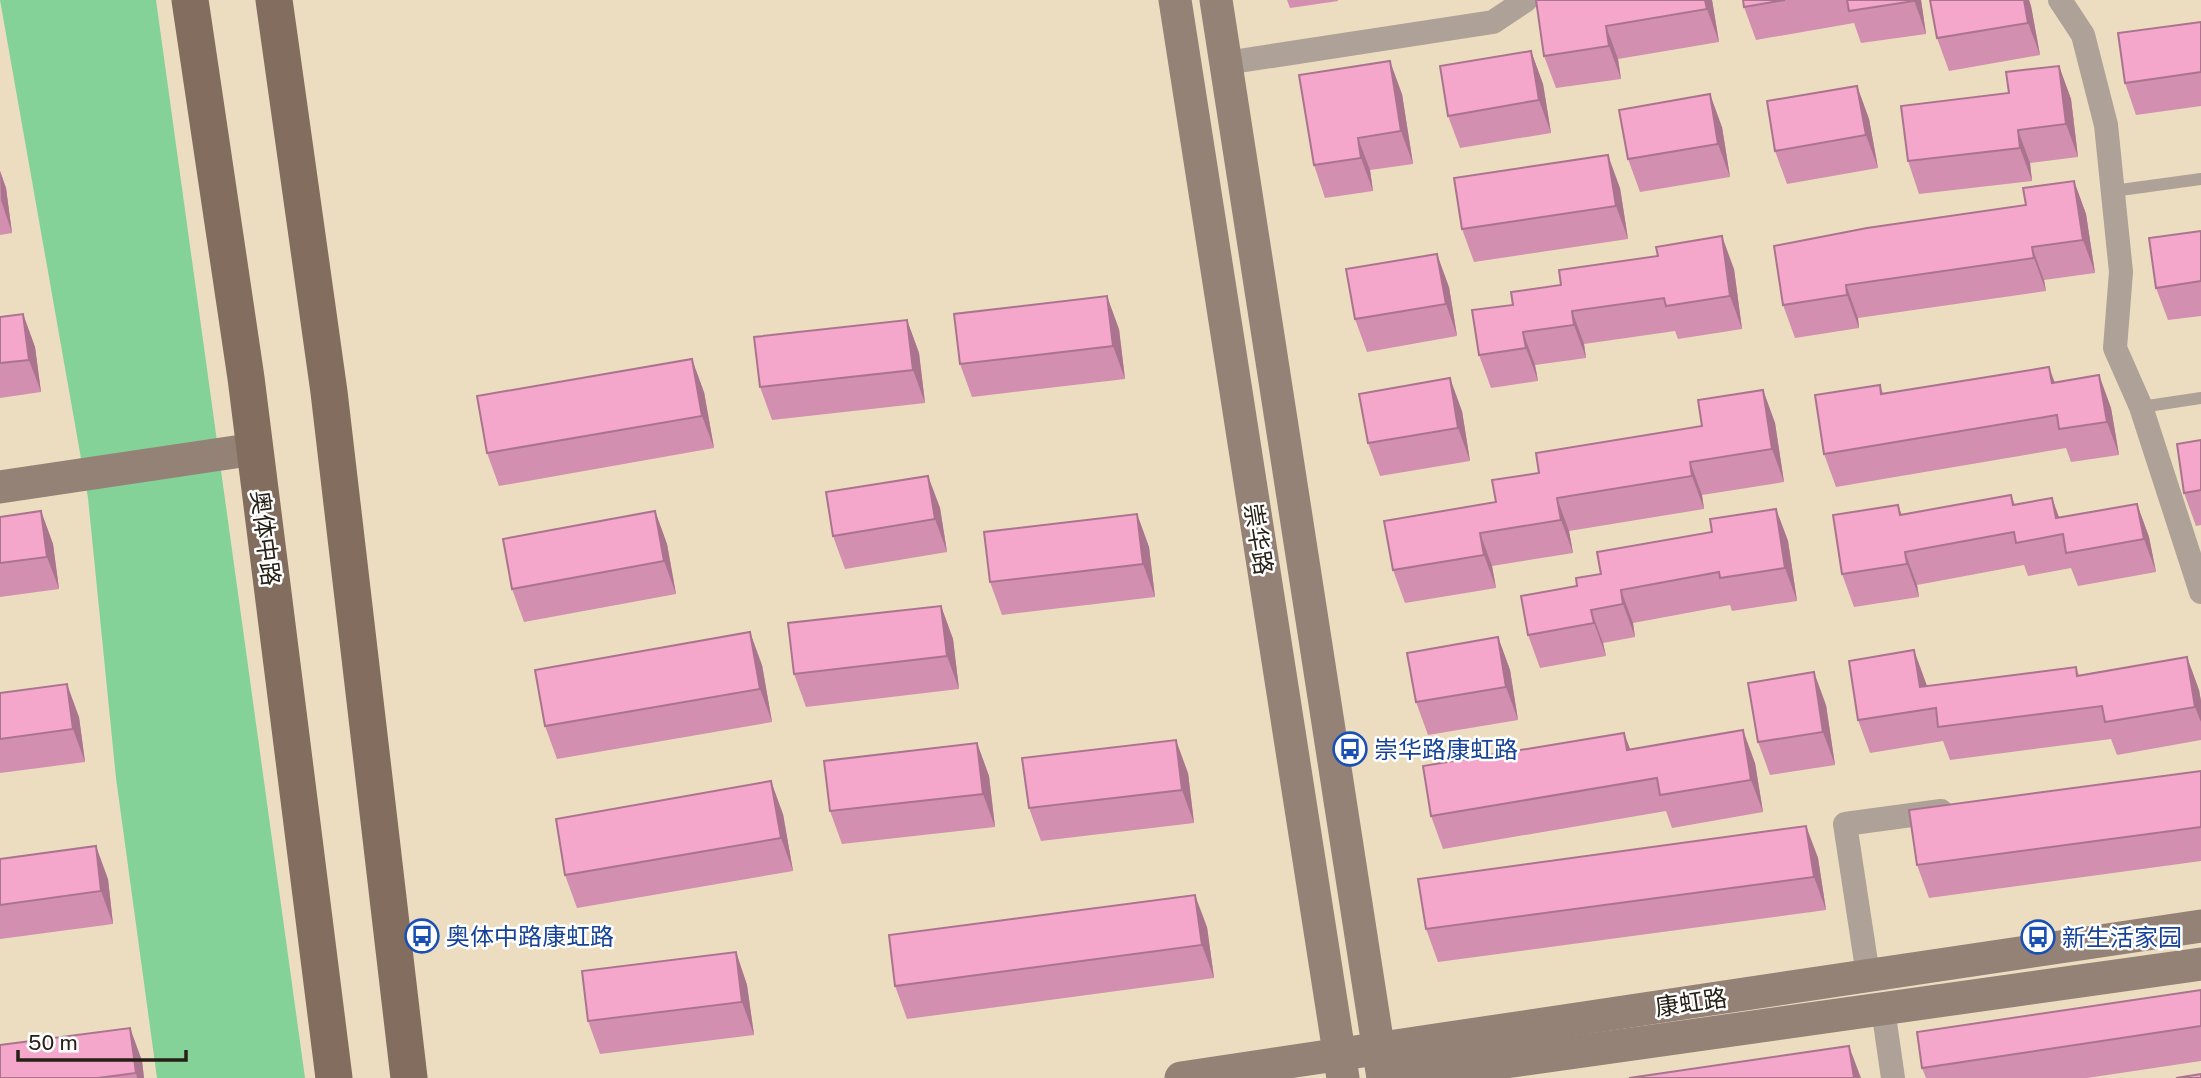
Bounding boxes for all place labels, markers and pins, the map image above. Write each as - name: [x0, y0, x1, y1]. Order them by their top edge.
- bus stop icon: 崇华路康虹路: [1331, 730, 1369, 768]
- place label: 崇华路康虹路: [1374, 735, 1518, 763]
- bus stop icon: 奥体中路康虹路: [403, 917, 441, 955]
- bus stop icon: 新生活家园: [2019, 918, 2057, 956]
- place label: 奥体中路康虹路: [446, 922, 614, 950]
- place label: 新生活家园: [2062, 923, 2182, 951]

